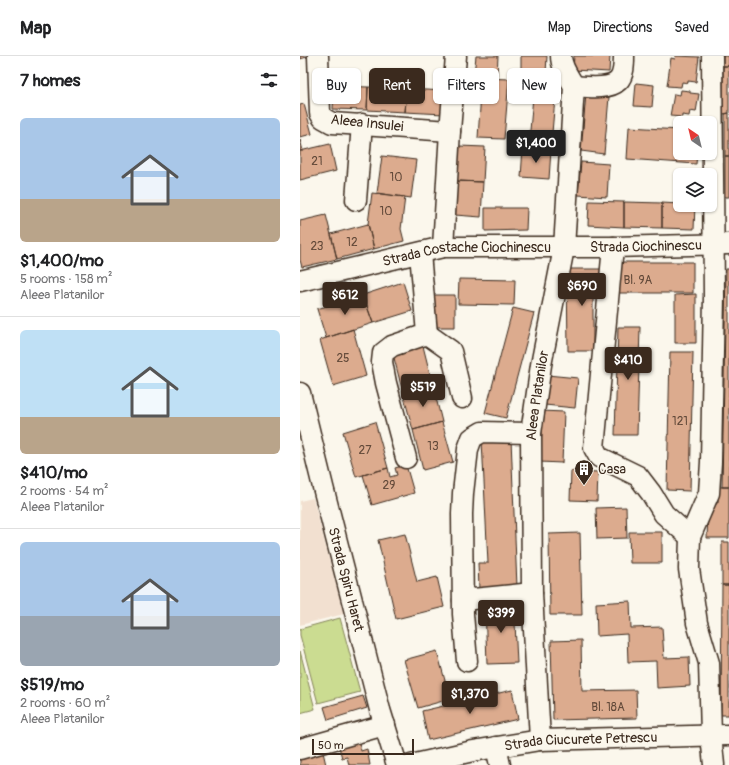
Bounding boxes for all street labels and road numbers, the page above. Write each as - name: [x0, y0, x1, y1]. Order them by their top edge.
- street label: Aleea Insulei: [330, 111, 405, 135]
- street label: Strada Ciochinescu: [590, 236, 702, 256]
- street label: Strada Costache Ciochinescu: [381, 238, 551, 270]
- street label: Aleea Platanilor: [522, 349, 552, 441]
- street label: Strada Spiru Haret: [325, 525, 368, 633]
- street label: Strada Ciucurete Petrescu: [503, 728, 658, 754]

